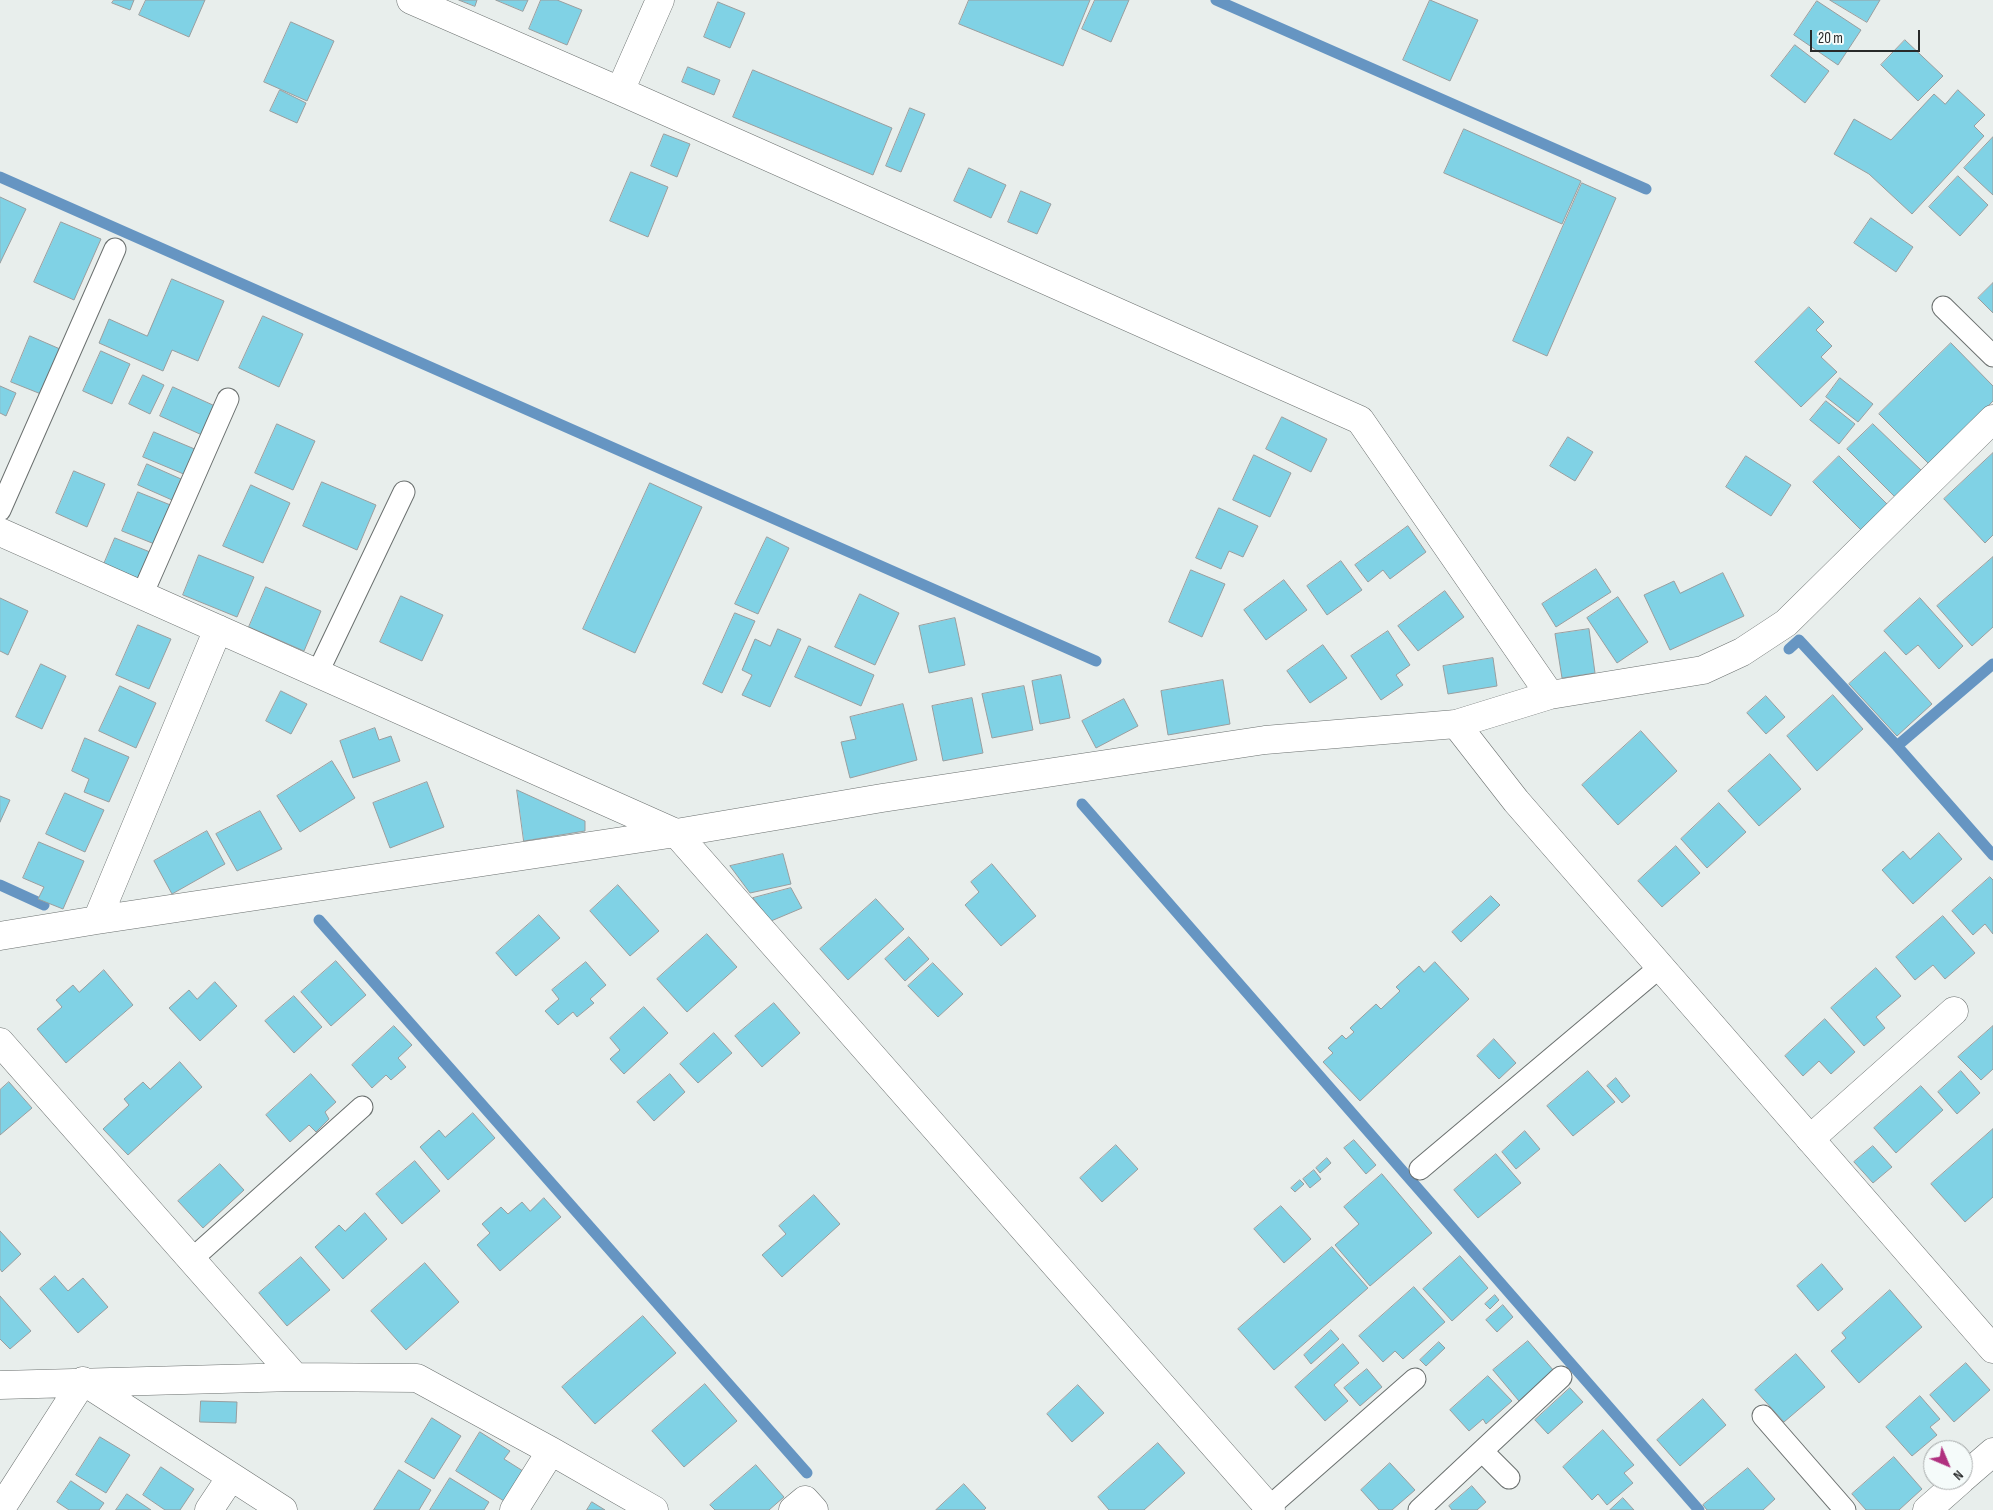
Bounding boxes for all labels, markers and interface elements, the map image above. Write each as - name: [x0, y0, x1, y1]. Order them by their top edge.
- scale bar: [1813, 20, 1923, 52]
- text: 20 m: [1818, 29, 1843, 48]
- north arrow: [1923, 1440, 1973, 1490]
- text: N: [1950, 1467, 1967, 1484]

